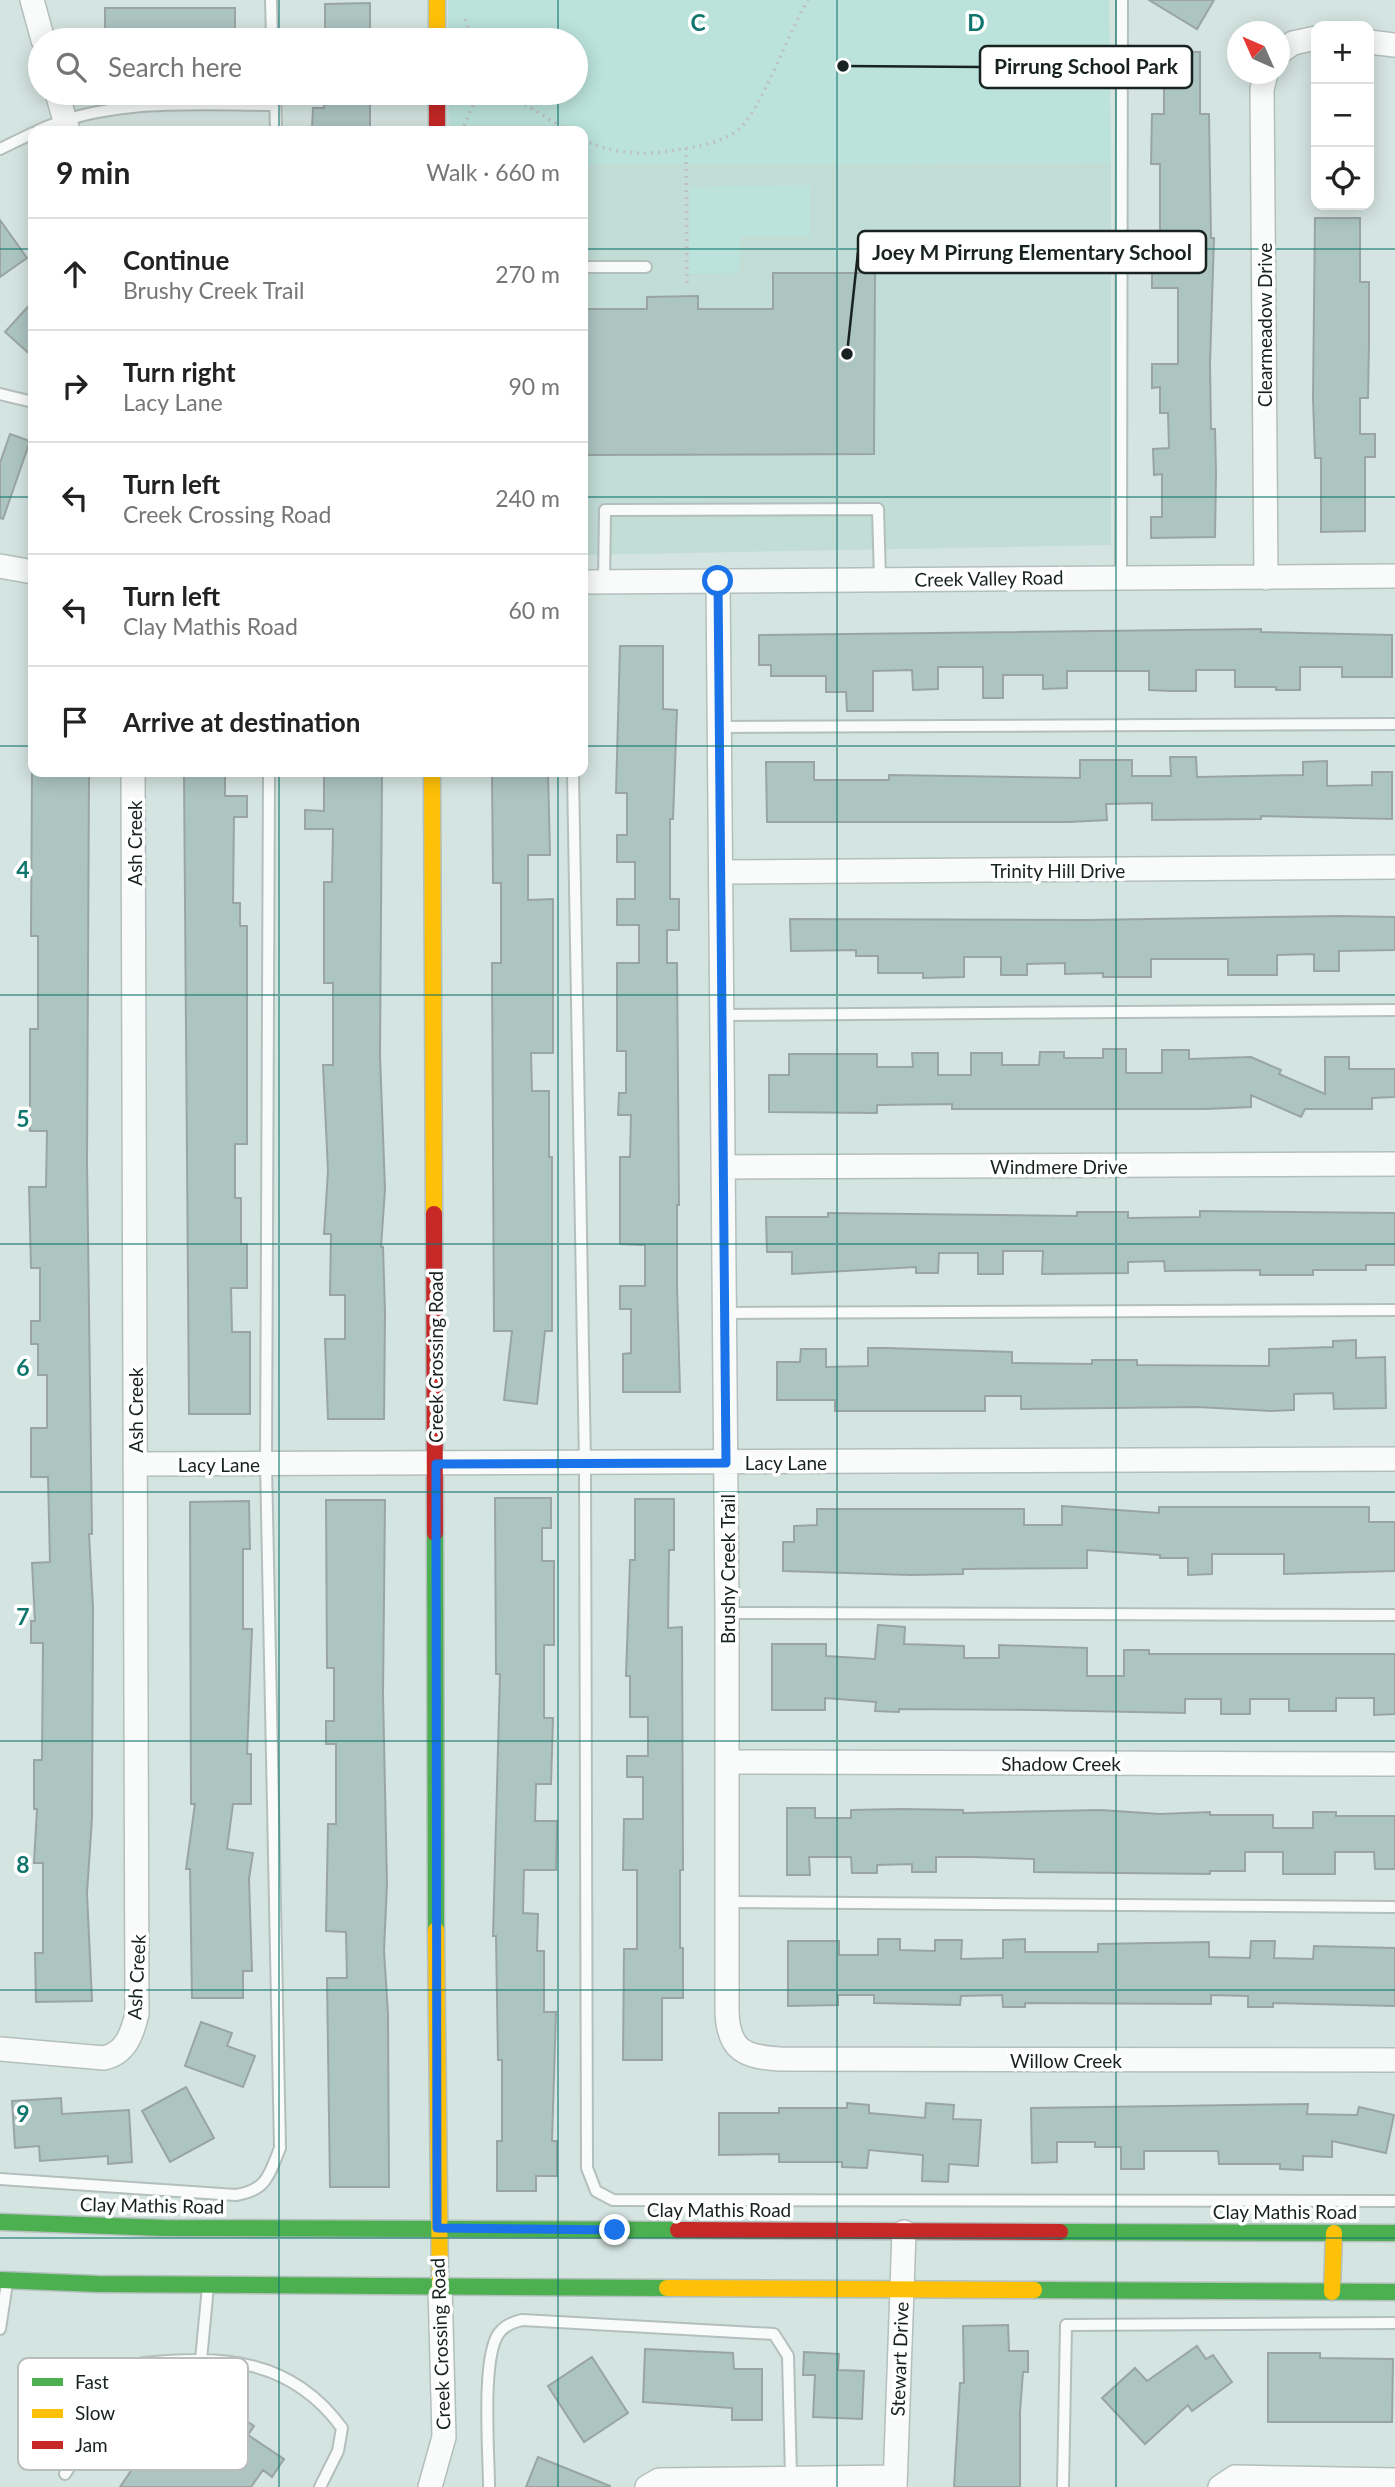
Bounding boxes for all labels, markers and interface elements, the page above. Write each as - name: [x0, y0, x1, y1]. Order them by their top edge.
- text: C: [690, 8, 706, 36]
- text: D: [967, 8, 985, 36]
- north arrow: [1227, 21, 1290, 84]
- map controls: [1311, 21, 1374, 210]
- button: +: [1311, 21, 1374, 84]
- search box: [28, 28, 588, 105]
- callout: Pirrung School Park: [980, 46, 1192, 88]
- icon: search: [52, 48, 90, 86]
- text: Search here: [108, 51, 242, 83]
- text: Pirrung School Park: [994, 53, 1179, 78]
- button: −: [1311, 84, 1374, 147]
- button: locate: [1311, 147, 1374, 210]
- text: 9 min: [56, 154, 130, 190]
- text: Walk · 660 m: [426, 158, 560, 186]
- callout: Joey M Pirrung Elementary School: [858, 231, 1206, 273]
- text: Joey M Pirrung Elementary School: [872, 239, 1192, 264]
- street label: Clearmeadow Drive: [1253, 243, 1276, 407]
- text: Continue: [123, 244, 229, 276]
- icon: ahead: [56, 255, 94, 293]
- text: 270 m: [495, 260, 560, 288]
- text: Brushy Creek Trail: [123, 276, 304, 304]
- text: Turn right: [123, 356, 236, 388]
- icon: right: [56, 367, 94, 405]
- text: 90 m: [509, 372, 560, 400]
- text: Lacy Lane: [123, 388, 223, 416]
- text: Turn left: [123, 468, 220, 500]
- icon: left: [56, 479, 94, 517]
- text: 240 m: [495, 484, 560, 512]
- text: Creek Crossing Road: [123, 500, 331, 528]
- route start: [702, 565, 733, 596]
- street label: Creek Valley Road: [914, 565, 1064, 591]
- text: Turn left: [123, 580, 220, 612]
- icon: left: [56, 591, 94, 629]
- text: 60 m: [509, 596, 560, 624]
- text: Clay Mathis Road: [123, 612, 298, 640]
- icon: arrive: [56, 703, 94, 741]
- text: Arrive at destination: [123, 706, 360, 738]
- street label: Ash Creek: [123, 800, 146, 886]
- text: 4: [16, 855, 30, 883]
- street label: Trinity Hill Drive: [991, 859, 1125, 882]
- text: 5: [16, 1104, 30, 1132]
- street label: Windmere Drive: [990, 1155, 1128, 1178]
- street label: Creek Crossing Road: [424, 1271, 447, 1443]
- text: 6: [16, 1353, 30, 1381]
- street label: Ash Creek: [124, 1367, 147, 1453]
- street label: Lacy Lane: [745, 1451, 827, 1474]
- street label: Lacy Lane: [178, 1453, 260, 1476]
- street label: Brushy Creek Trail: [716, 1494, 739, 1644]
- text: 7: [16, 1602, 30, 1630]
- street label: Shadow Creek: [1001, 1752, 1121, 1775]
- text: 8: [16, 1850, 30, 1878]
- street label: Ash Creek: [122, 1933, 150, 2020]
- street label: Willow Creek: [1010, 2049, 1122, 2072]
- text: 9: [16, 2099, 30, 2127]
- street label: Clay Mathis Road: [80, 2192, 224, 2218]
- street label: Clay Mathis Road: [647, 2198, 791, 2221]
- street label: Clay Mathis Road: [1213, 2200, 1357, 2223]
- route end: [599, 2214, 630, 2245]
- street label: Creek Crossing Road: [426, 2258, 454, 2430]
- street label: Stewart Drive: [886, 2301, 912, 2417]
- legend: [18, 2358, 248, 2470]
- text: Fast: [75, 2370, 109, 2393]
- text: Slow: [75, 2401, 115, 2424]
- text: Jam: [75, 2433, 108, 2456]

